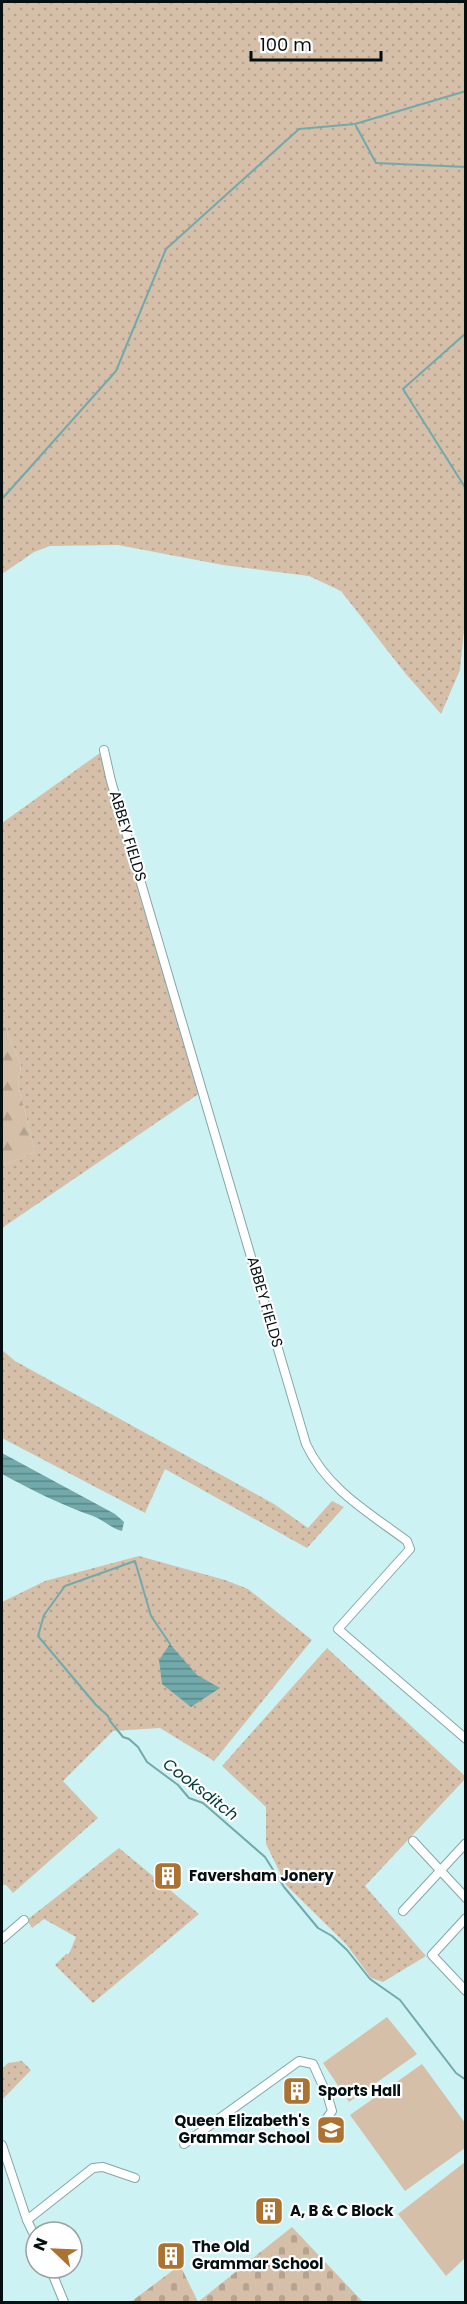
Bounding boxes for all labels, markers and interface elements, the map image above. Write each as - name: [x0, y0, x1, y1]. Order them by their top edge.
- scale bar: [251, 24, 382, 62]
- text: 100 m: [260, 32, 312, 57]
- street label: ABBEY FIELDS: [105, 788, 152, 884]
- street label: ABBEY FIELDS: [242, 1254, 289, 1350]
- water label: Cooksditch: [158, 1753, 243, 1826]
- building icon: Faversham Jonery: [152, 1860, 184, 1892]
- place label: Faversham Jonery: [189, 1865, 334, 1886]
- building icon: Sports Hall: [281, 2075, 313, 2107]
- place label: Sports Hall: [318, 2080, 401, 2101]
- place label: Queen Elizabeth's Grammar School: [174, 2110, 310, 2148]
- school or university icon: Queen Elizabeth's Grammar School: [315, 2114, 347, 2146]
- building icon: A, B & C Block: [253, 2195, 285, 2227]
- place label: A, B & C Block: [290, 2200, 394, 2221]
- north arrow: [24, 2220, 84, 2280]
- text: N: [28, 2234, 54, 2254]
- place label: The Old Grammar School: [192, 2236, 324, 2274]
- building icon: The Old Grammar School: [155, 2240, 187, 2272]

